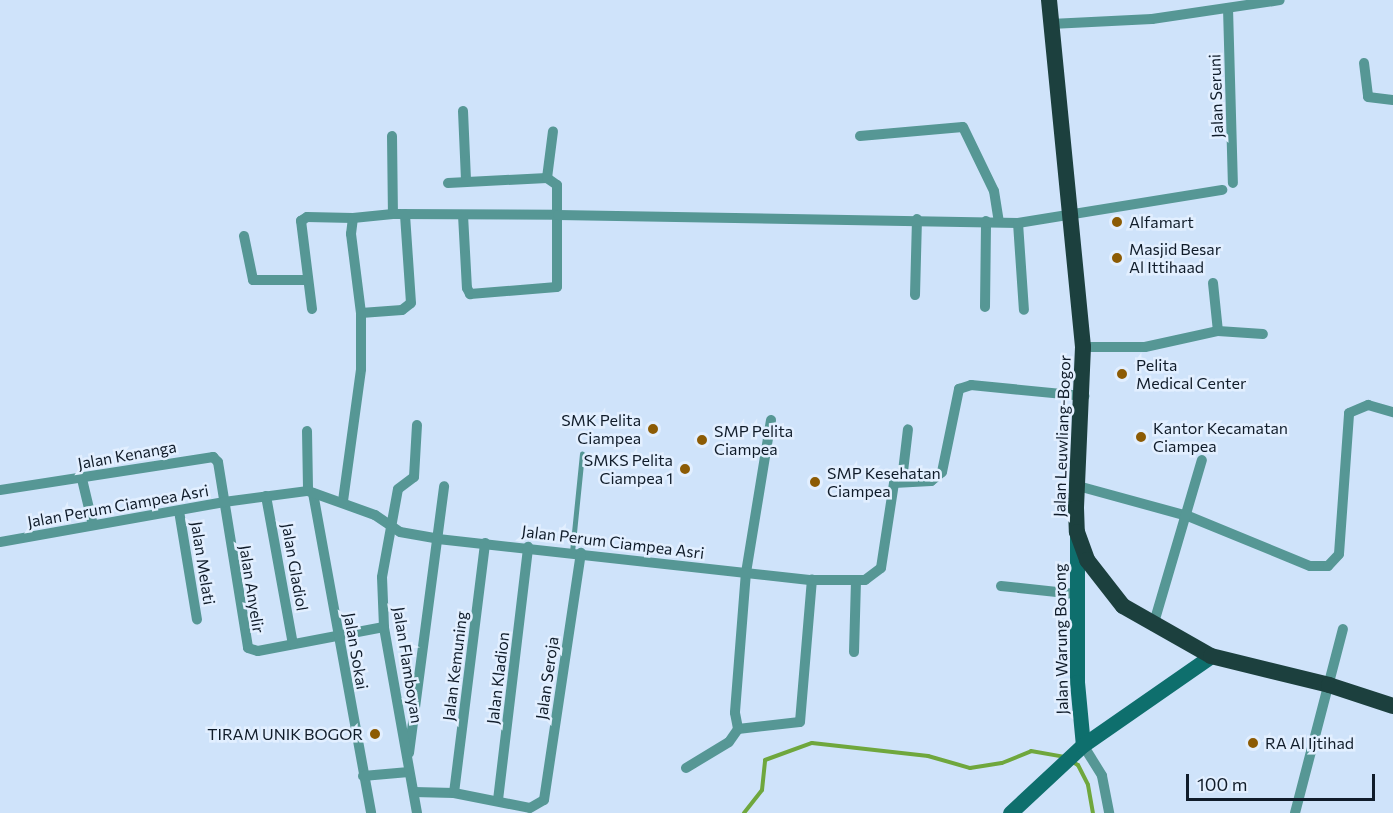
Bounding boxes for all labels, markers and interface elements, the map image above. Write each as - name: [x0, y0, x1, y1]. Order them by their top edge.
- street label: Jalan Seruni: [1205, 54, 1227, 138]
- place label: Alfamart: [1129, 212, 1194, 232]
- marker: Alfamart: [1110, 215, 1124, 229]
- place label: Masjid Besar Al Ittihaad: [1129, 239, 1221, 277]
- marker: Masjid Besar Al Ittihaad: [1110, 251, 1124, 265]
- street label: Jalan Leuwliang-Bogor: [1050, 355, 1074, 517]
- place label: Pelita Medical Center: [1136, 355, 1246, 393]
- marker: Pelita Medical Center: [1113, 365, 1131, 383]
- place label: SMK Pelita Ciampea: [561, 410, 641, 448]
- place label: Kantor Kecamatan Ciampea: [1153, 418, 1288, 456]
- place label: SMP Pelita Ciampea: [714, 421, 793, 459]
- marker: SMK Pelita Ciampea: [646, 422, 660, 436]
- marker: Kantor Kecamatan Ciampea: [1134, 430, 1148, 444]
- marker: SMP Pelita Ciampea: [695, 433, 709, 447]
- street label: Jalan Kenanga: [76, 437, 178, 473]
- place label: SMKS Pelita Ciampea 1: [584, 450, 673, 488]
- marker: SMKS Pelita Ciampea 1: [678, 462, 692, 476]
- place label: SMP Kesehatan Ciampea: [827, 463, 941, 501]
- marker: SMP Kesehatan Ciampea: [808, 475, 822, 489]
- street label: Jalan Perum Ciampea Asri: [26, 481, 210, 531]
- street label: Jalan Melati: [187, 520, 219, 606]
- street label: Jalan Perum Ciampea Asri: [521, 521, 705, 563]
- street label: Jalan Gladiol: [278, 522, 312, 612]
- street label: Jalan Anyelir: [236, 544, 268, 634]
- street label: Jalan Warung Borong: [1050, 563, 1072, 715]
- street label: Jalan Flamboyan: [389, 605, 427, 725]
- street label: Jalan Kemuning: [439, 610, 471, 722]
- street label: Jalan Sokai: [340, 611, 372, 691]
- street label: Jalan Kladion: [483, 631, 513, 725]
- street label: Jalan Seroja: [532, 635, 562, 721]
- place label: TIRAM UNIK BOGOR: [207, 724, 363, 744]
- marker: TIRAM UNIK BOGOR: [368, 727, 382, 741]
- place label: RA Al Ijtihad: [1265, 733, 1354, 753]
- marker: RA Al Ijtihad: [1246, 736, 1260, 750]
- scale bar: [1189, 762, 1378, 800]
- text: 100 m: [1197, 773, 1247, 795]

